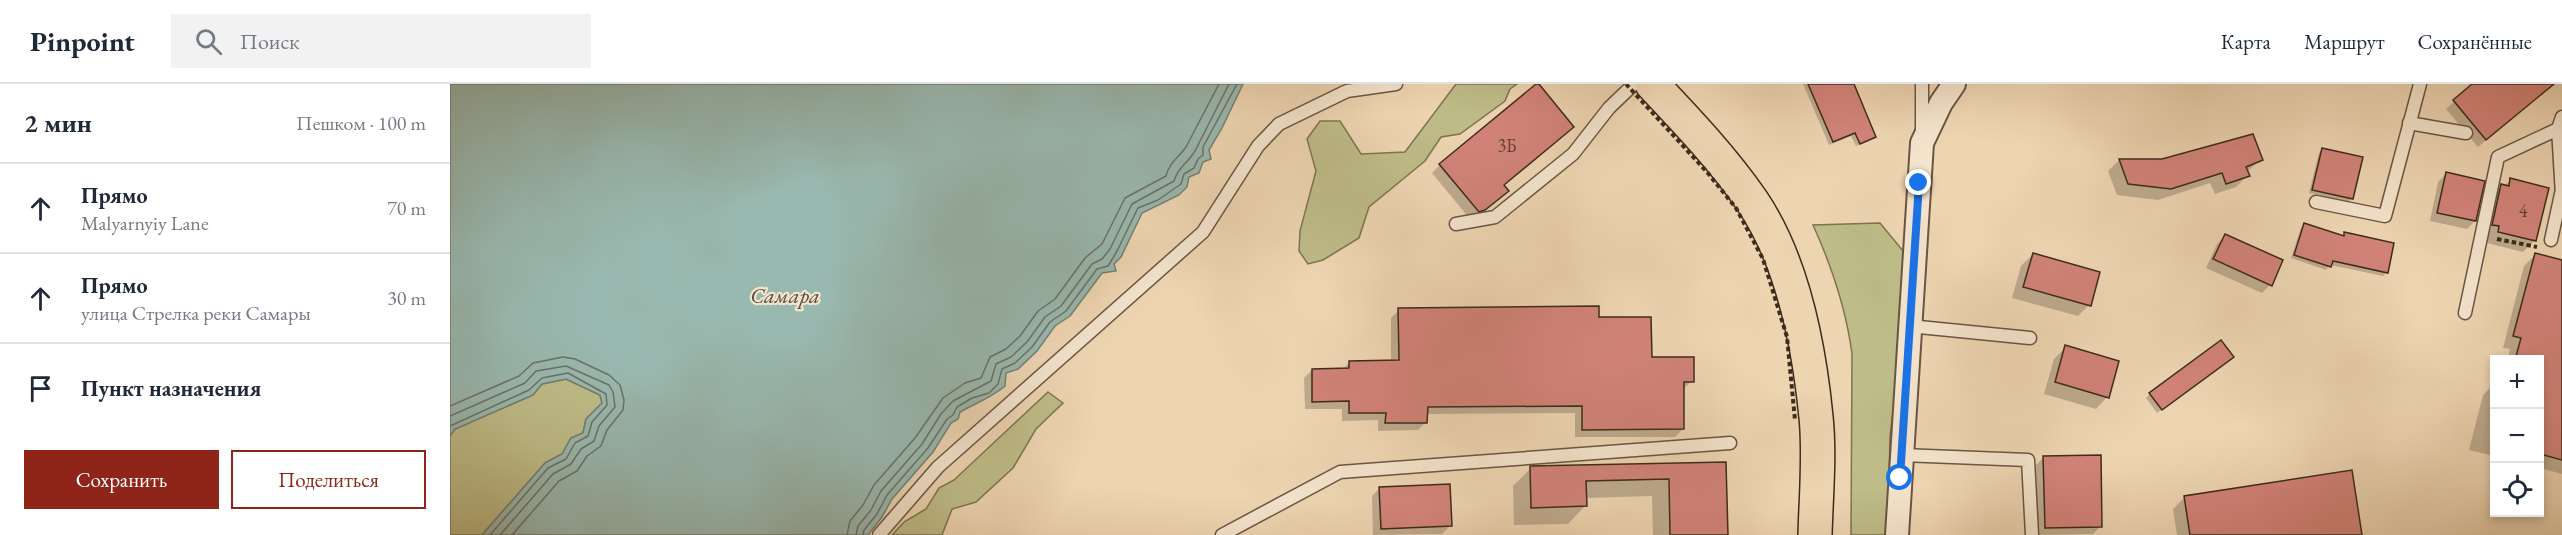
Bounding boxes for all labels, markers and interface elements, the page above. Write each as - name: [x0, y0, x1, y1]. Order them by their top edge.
- search box: [171, 14, 591, 68]
- text: Pinpoint: [30, 23, 135, 59]
- icon: search: [192, 25, 225, 58]
- text: Поиск: [240, 27, 300, 56]
- text: Карта: [2221, 28, 2271, 55]
- text: Маршрут: [2304, 28, 2385, 55]
- text: Сохранённые: [2418, 28, 2532, 55]
- text: 2 мин: [24, 106, 92, 140]
- text: Пешком · 100 m: [296, 110, 426, 136]
- house number: 3Б: [1497, 134, 1517, 157]
- route end: [1905, 169, 1931, 195]
- text: Прямо: [81, 181, 148, 210]
- icon: ahead: [24, 192, 57, 225]
- text: 70 m: [387, 195, 426, 221]
- house number: 4: [2519, 199, 2528, 222]
- text: Malyarnyiy Lane: [81, 210, 209, 236]
- text: Прямо: [81, 271, 148, 300]
- water label: Самара: [750, 281, 820, 310]
- icon: ahead: [24, 282, 57, 315]
- text: 30 m: [387, 285, 426, 311]
- text: улица Стрелка реки Самары: [81, 300, 311, 326]
- map controls: [2490, 355, 2544, 517]
- button: +: [2490, 355, 2544, 409]
- icon: arrive: [24, 372, 57, 405]
- text: Пункт назначения: [81, 374, 261, 403]
- button: −: [2490, 409, 2544, 463]
- button: Сохранить: [24, 450, 219, 509]
- button: Поделиться: [231, 450, 426, 509]
- button: locate: [2490, 463, 2544, 517]
- route start: [1886, 464, 1912, 490]

